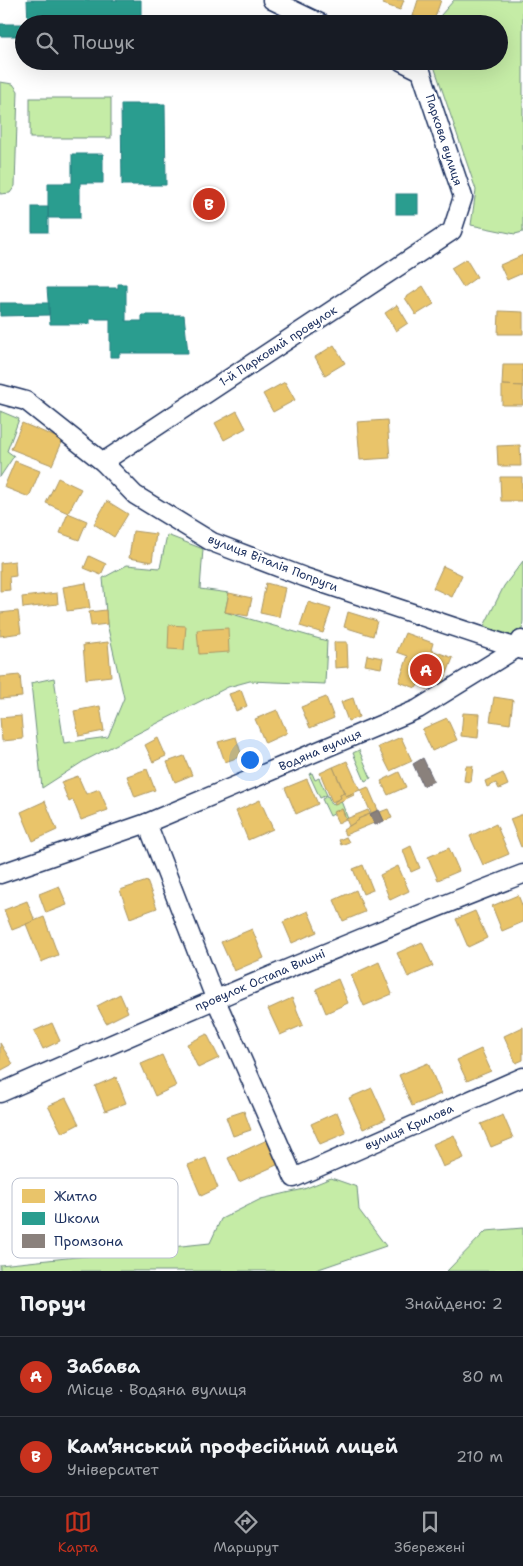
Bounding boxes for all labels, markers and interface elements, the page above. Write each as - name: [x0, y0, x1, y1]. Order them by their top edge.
- search box: [15, 15, 508, 70]
- icon: search: [33, 29, 61, 57]
- text: Пошук: [73, 30, 135, 55]
- street label: Паркова вулиця: [422, 92, 466, 188]
- pin: B: [193, 185, 225, 223]
- street label: 1-й Парковий провулок: [216, 302, 341, 390]
- street label: вулиця Віталія Попруги: [206, 531, 341, 595]
- pin: A: [410, 651, 442, 689]
- street label: Водяна вулиця: [276, 725, 364, 775]
- your location: [237, 747, 263, 773]
- street label: провулок Остапа Вишні: [192, 945, 328, 1015]
- street label: вулиця Крилова: [362, 1100, 456, 1154]
- legend: [12, 1178, 178, 1258]
- text: Житло: [54, 1187, 97, 1205]
- text: Школи: [54, 1209, 100, 1227]
- text: Промзона: [54, 1232, 123, 1250]
- text: Поруч: [20, 1290, 86, 1318]
- text: Знайдено: 2: [405, 1293, 503, 1314]
- text: Забава: [67, 1354, 140, 1379]
- text: A: [30, 1366, 42, 1387]
- text: 80 m: [462, 1366, 503, 1387]
- text: Місце · Водяна вулиця: [67, 1379, 247, 1400]
- text: Кам’янський професійний лицей: [67, 1434, 398, 1459]
- text: B: [31, 1446, 41, 1467]
- text: 210 m: [456, 1446, 503, 1467]
- text: Університет: [67, 1459, 159, 1480]
- tab: Карта: [58, 1508, 98, 1556]
- tab: Маршрут: [213, 1508, 279, 1556]
- tab: Збережені: [394, 1508, 465, 1556]

